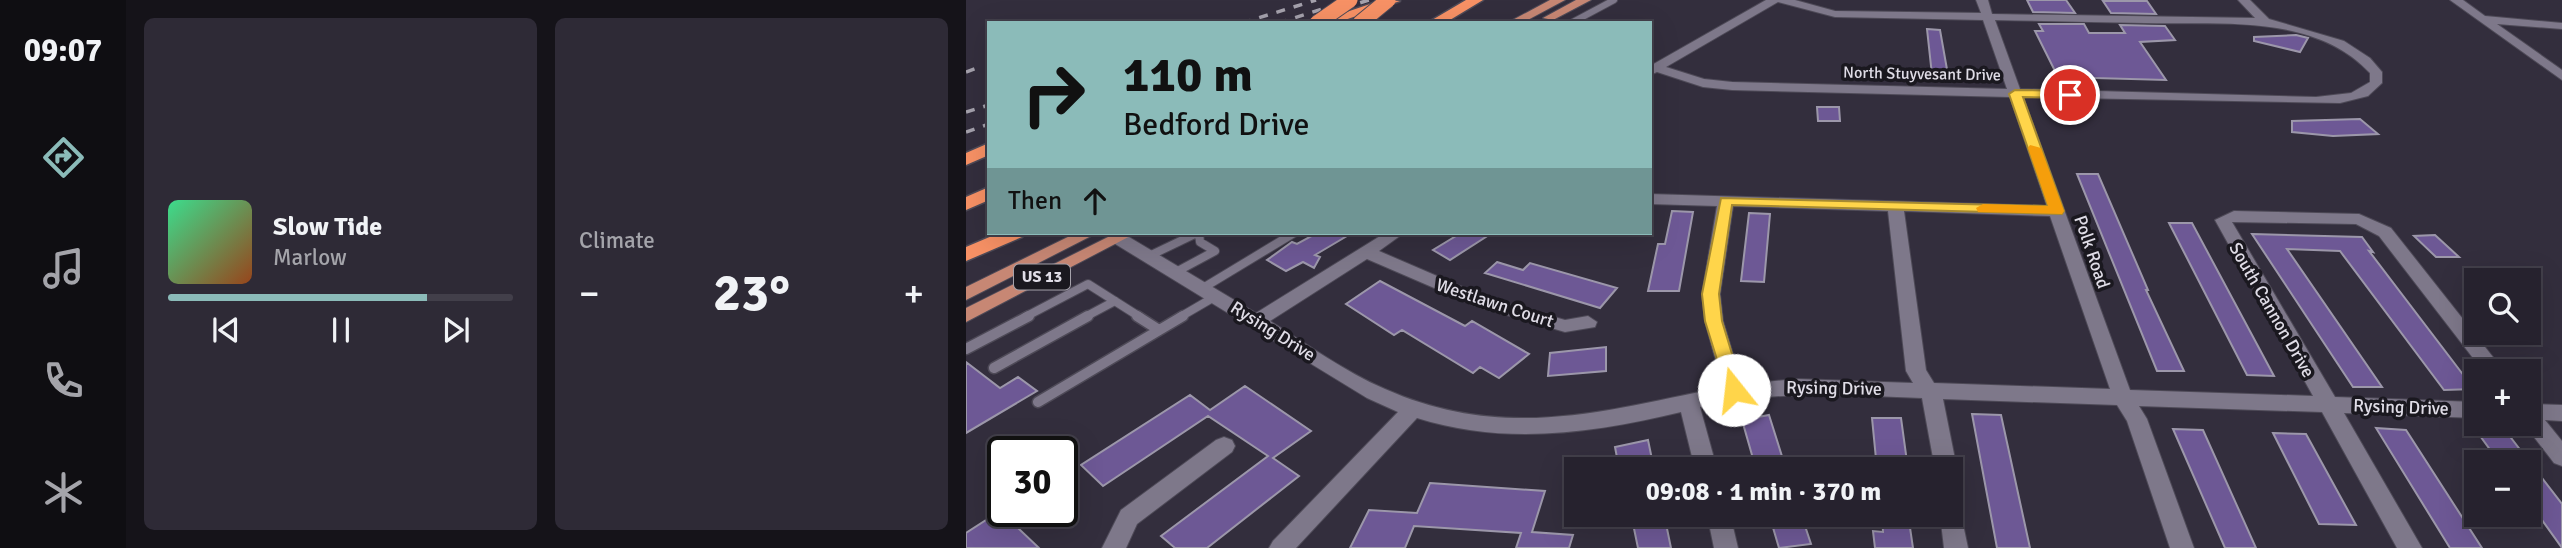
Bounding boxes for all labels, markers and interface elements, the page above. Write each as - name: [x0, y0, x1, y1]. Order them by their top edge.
- text: 09:07: [24, 31, 102, 70]
- text: 110 m: [1123, 45, 1253, 105]
- icon: right: [1008, 49, 1099, 140]
- street label: North Stuyvesant Drive: [1843, 63, 2001, 85]
- pin: [2040, 65, 2100, 125]
- icon: arrive: [2051, 76, 2089, 114]
- text: Bedford Drive: [1123, 105, 1309, 144]
- icon: directions: [39, 133, 88, 182]
- icon: ahead: [1076, 182, 1114, 220]
- text: Then: [1008, 185, 1062, 217]
- text: Slow Tide: [273, 211, 382, 243]
- street label: Polk Road: [2069, 213, 2115, 291]
- text: Climate: [579, 226, 655, 255]
- street label: South Cannon Drive: [2224, 239, 2320, 381]
- text: Marlow: [273, 243, 347, 272]
- icon: music: [39, 244, 88, 293]
- text: 23°: [713, 261, 790, 325]
- road number: US 13: [1014, 264, 1070, 290]
- map controls: [2464, 268, 2541, 527]
- button: search: [2464, 268, 2541, 345]
- text: −: [579, 270, 600, 317]
- text: +: [903, 270, 924, 317]
- street label: Westlawn Court: [1434, 274, 1556, 332]
- street label: Rysing Drive: [1227, 296, 1319, 366]
- icon: previous: [207, 311, 245, 349]
- icon: pause: [322, 311, 360, 349]
- icon: next: [437, 311, 475, 349]
- position arrow: [1697, 353, 1771, 427]
- icon: phone: [39, 356, 88, 405]
- button: +: [2464, 359, 2541, 436]
- street label: Rysing Drive: [1786, 376, 1882, 400]
- street label: Rysing Drive: [2353, 394, 2449, 420]
- speed limit sign: 30: [987, 436, 1078, 527]
- button: −: [2464, 450, 2541, 527]
- icon: climate: [39, 468, 88, 517]
- text: 09:08 · 1 min · 370 m: [1646, 476, 1881, 508]

